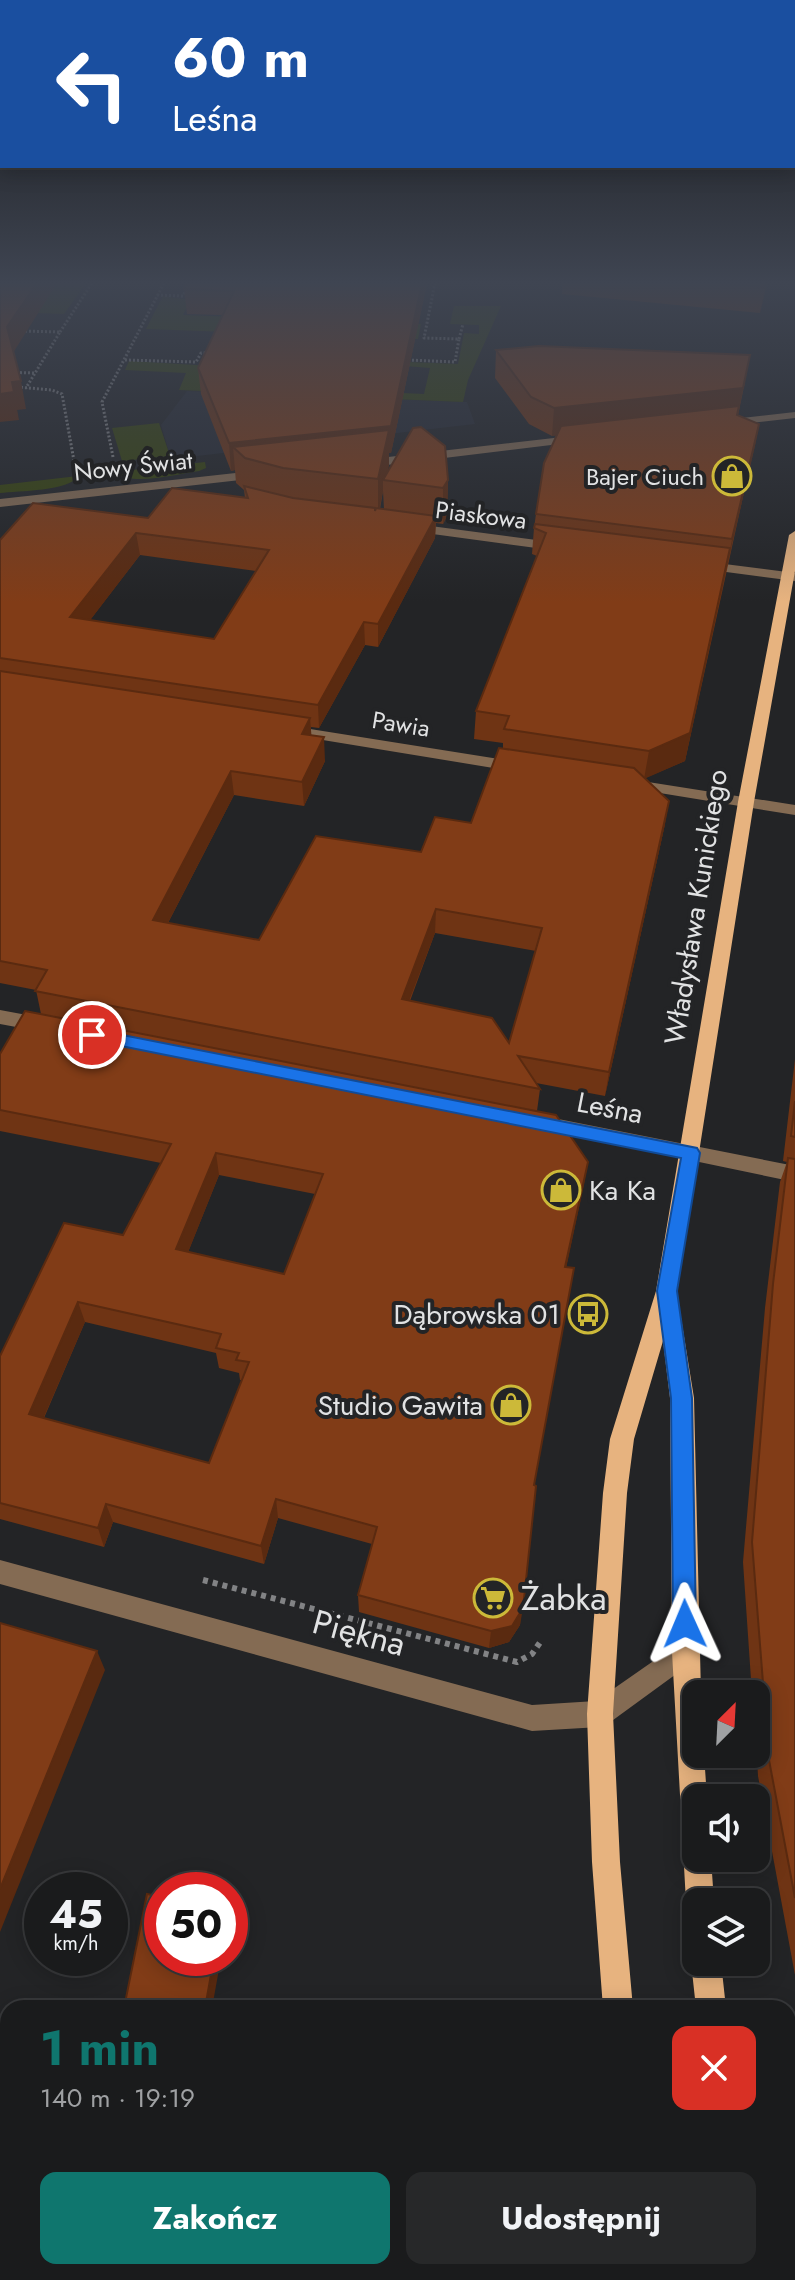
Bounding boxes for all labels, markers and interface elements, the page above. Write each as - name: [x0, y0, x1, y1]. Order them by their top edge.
- text: 60 m: [172, 17, 309, 98]
- icon: left: [40, 32, 144, 136]
- text: Leśna: [172, 92, 257, 144]
- street label: Nowy Świat: [72, 442, 194, 490]
- shop icon: Bajer Ciuch: [711, 455, 753, 497]
- place label: Bajer Ciuch: [586, 459, 704, 494]
- street label: Piaskowa: [433, 492, 529, 538]
- street label: Pawia: [370, 702, 432, 746]
- street label: Władysława Kunickiego: [654, 766, 738, 1048]
- pin: [58, 1001, 126, 1069]
- icon: arrive: [70, 1013, 114, 1057]
- street label: Leśna: [573, 1082, 647, 1134]
- shop icon: Ka Ka: [540, 1169, 582, 1211]
- place label: Ka Ka: [589, 1170, 656, 1211]
- bus stop icon: Dąbrowska 01: [567, 1293, 609, 1335]
- place label: Dąbrowska 01: [393, 1294, 560, 1335]
- shop icon: Studio Gawita: [490, 1384, 532, 1426]
- place label: Studio Gawita: [318, 1385, 483, 1426]
- place label: Żabka: [521, 1574, 607, 1623]
- supermarket icon: Żabka: [472, 1577, 514, 1619]
- position arrow: [643, 1582, 727, 1666]
- street label: Piękna: [307, 1597, 411, 1669]
- north arrow: [682, 1680, 770, 1768]
- map controls: [682, 1680, 770, 1976]
- button: sound: [682, 1784, 770, 1872]
- speed limit sign: 50: [144, 1872, 248, 1976]
- text: 45: [49, 1885, 103, 1943]
- button: layers: [682, 1888, 770, 1976]
- text: km/h: [53, 1929, 99, 1958]
- text: 1 min: [40, 2014, 159, 2083]
- button: close: [672, 2026, 756, 2110]
- text: 140 m · 19:19: [40, 2079, 195, 2117]
- button: Zakończ: [40, 2172, 390, 2264]
- button: Udostępnij: [406, 2172, 756, 2264]

